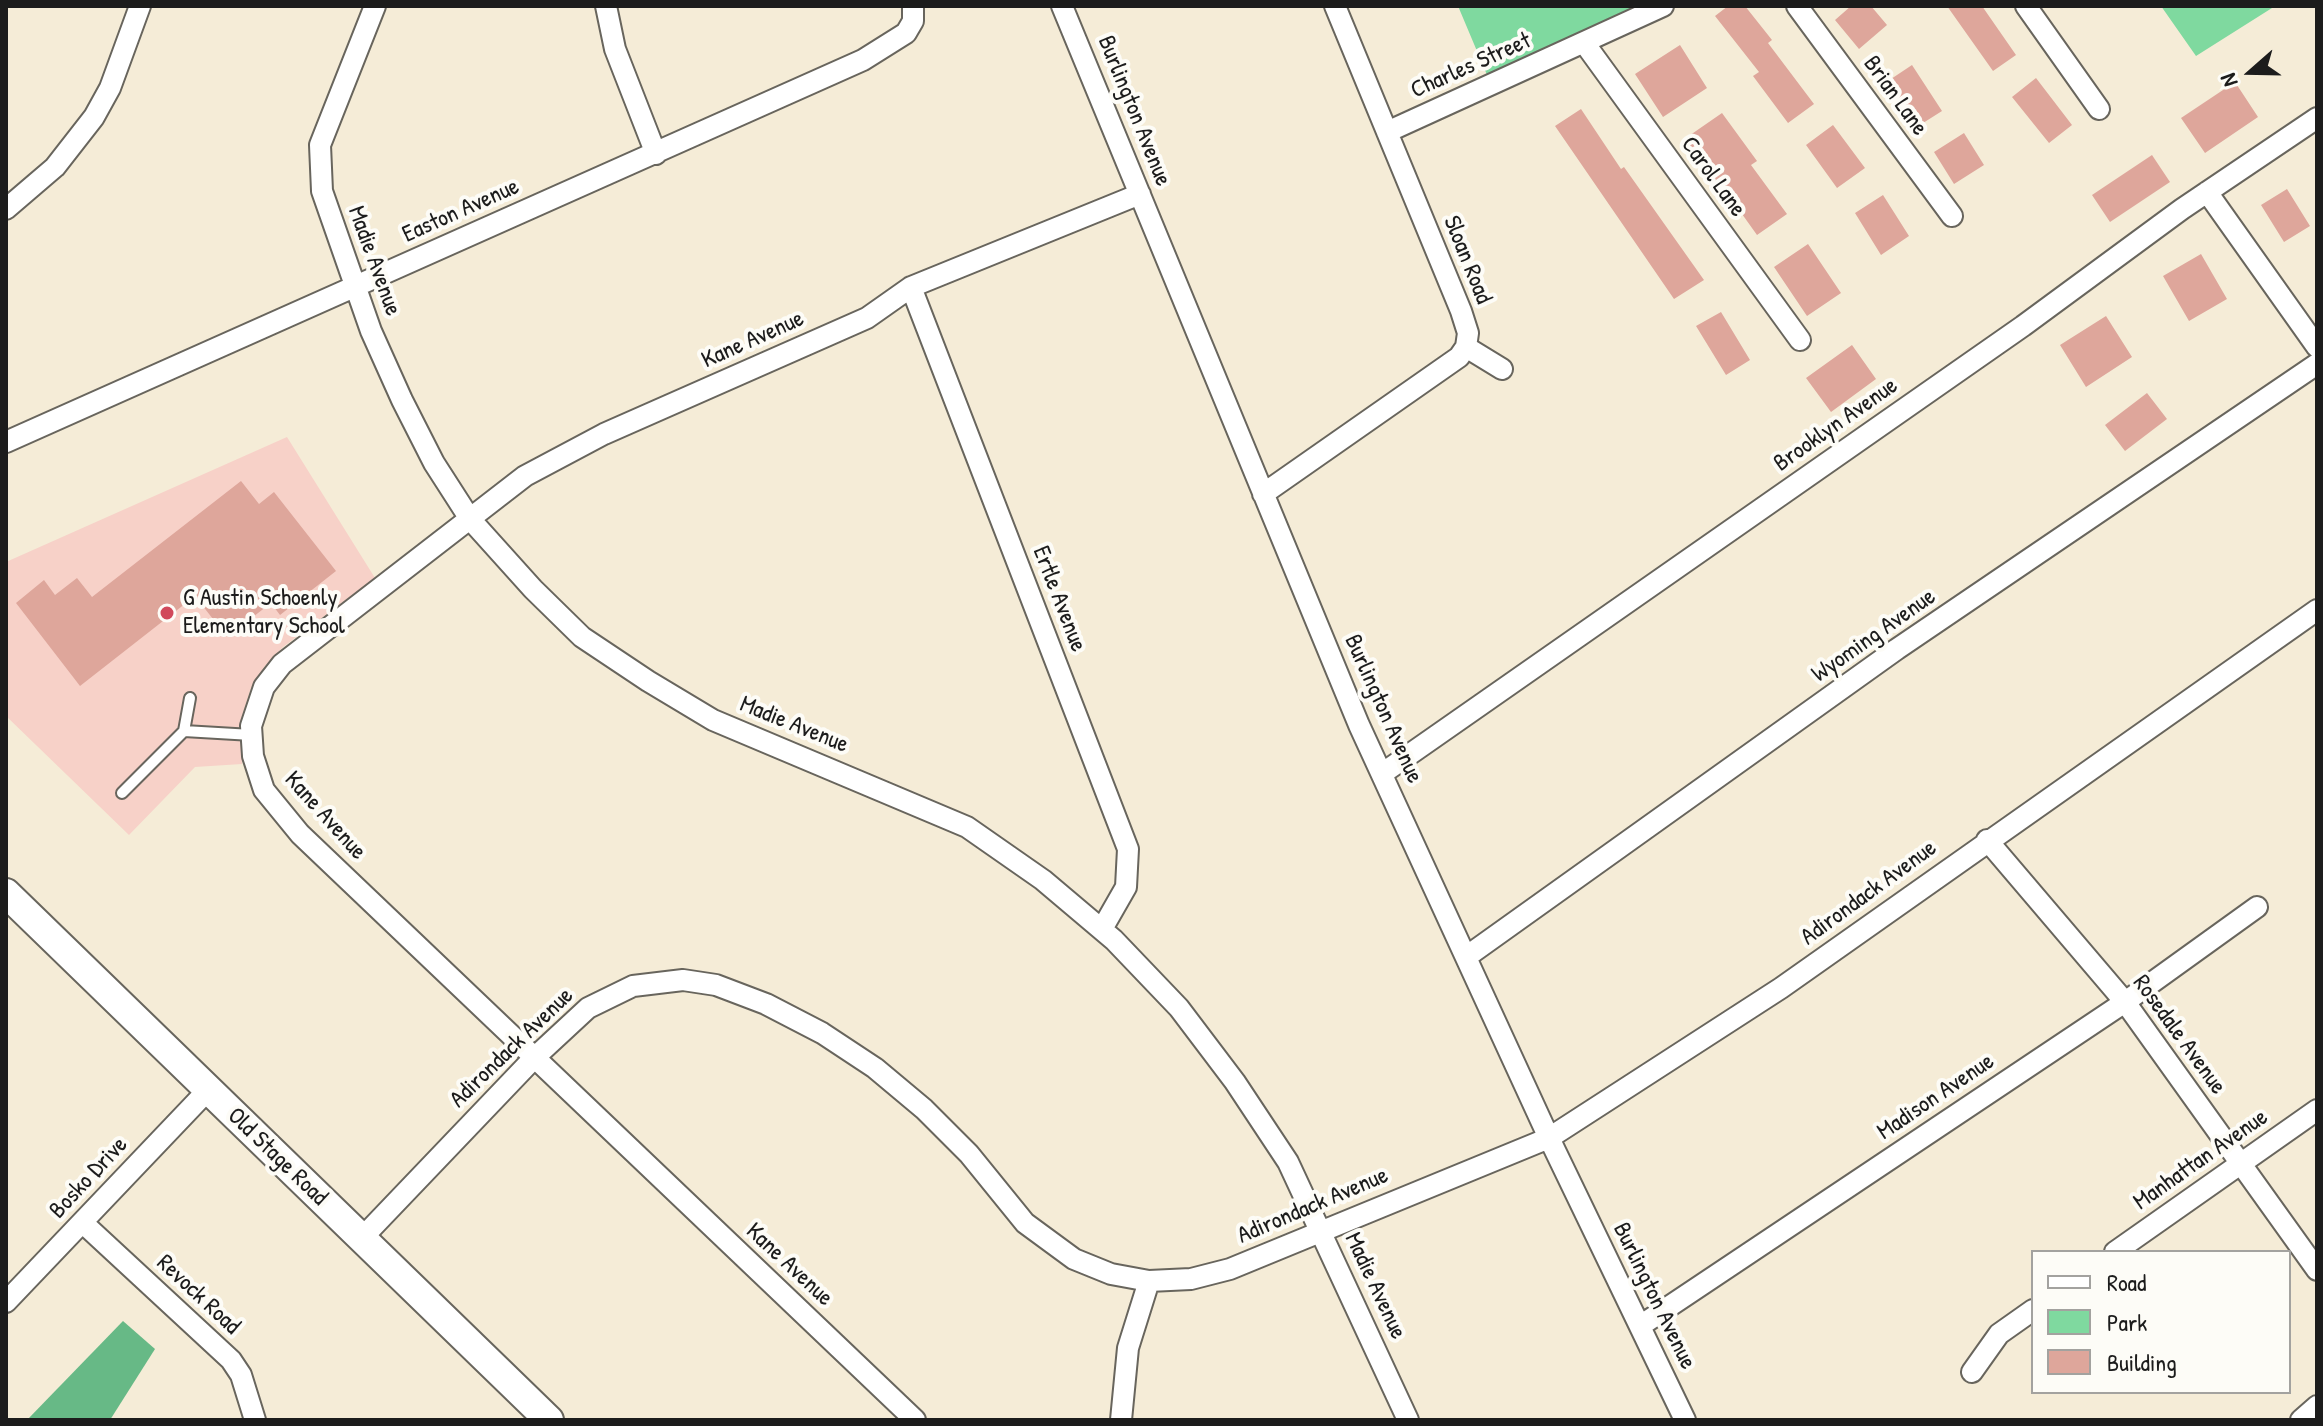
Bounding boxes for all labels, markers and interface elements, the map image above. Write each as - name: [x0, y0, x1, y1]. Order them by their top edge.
- street label: Charles Street: [1406, 27, 1536, 105]
- street label: Burlington Avenue: [1091, 32, 1177, 190]
- north arrow: [2211, 32, 2291, 112]
- street label: Brian Lane: [1857, 51, 1933, 141]
- text: N: [2212, 70, 2245, 91]
- street label: Carol Lane: [1674, 131, 1752, 223]
- street label: Easton Avenue: [398, 173, 524, 249]
- street label: Madie Avenue: [341, 202, 407, 320]
- street label: Sloan Road: [1436, 212, 1498, 308]
- street label: Kane Avenue: [697, 305, 809, 375]
- street label: Brooklyn Avenue: [1769, 372, 1903, 478]
- street label: Ertle Avenue: [1026, 542, 1092, 656]
- street label: Wyoming Avenue: [1807, 583, 1941, 689]
- place label: G Austin Schoenly Elementary School: [183, 585, 345, 641]
- marker: G Austin Schoenly Elementary School: [158, 604, 176, 622]
- street label: Burlington Avenue: [1337, 630, 1429, 788]
- street label: Madie Avenue: [736, 690, 852, 760]
- street label: Kane Avenue: [278, 766, 372, 866]
- street label: Adirondack Avenue: [1796, 834, 1942, 952]
- street label: Rosedale Avenue: [2126, 970, 2232, 1100]
- street label: Adirondack Avenue: [444, 982, 580, 1114]
- street label: Madison Avenue: [1872, 1047, 2000, 1147]
- street label: Old Stage Road: [221, 1102, 333, 1212]
- street label: Manhattan Avenue: [2128, 1103, 2274, 1217]
- street label: Bosko Drive: [44, 1131, 134, 1225]
- street label: Adirondack Avenue: [1233, 1161, 1393, 1251]
- street label: Kane Avenue: [739, 1217, 839, 1313]
- street label: Burlington Avenue: [1606, 1218, 1702, 1374]
- street label: Madie Avenue: [1338, 1228, 1412, 1344]
- street label: Revock Road: [150, 1249, 246, 1341]
- legend: [2031, 1250, 2291, 1394]
- text: Road: [2107, 1266, 2146, 1298]
- text: Park: [2107, 1306, 2147, 1338]
- text: Building: [2107, 1346, 2177, 1378]

